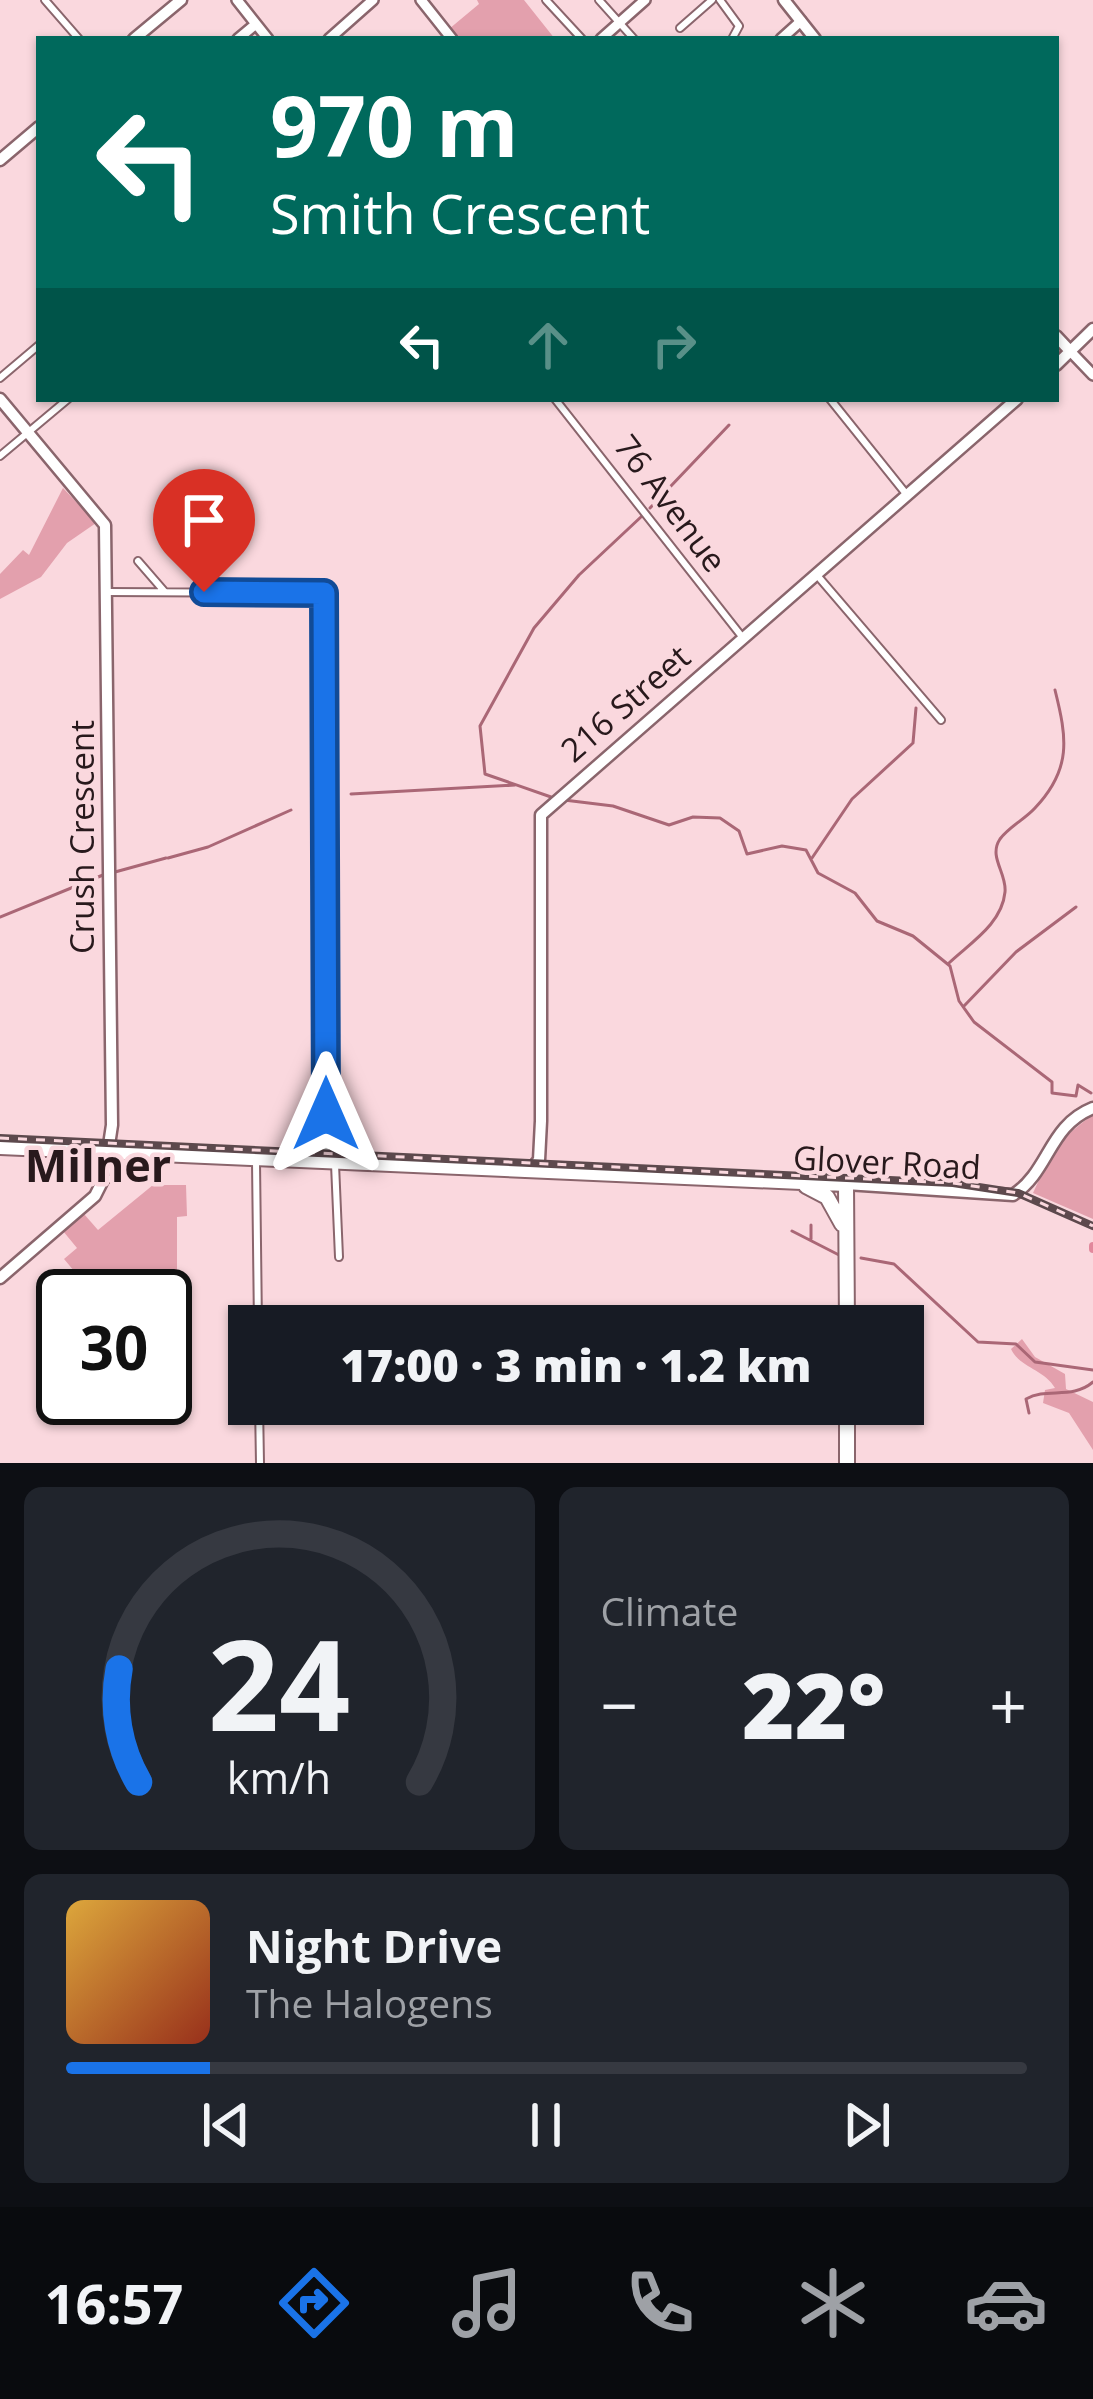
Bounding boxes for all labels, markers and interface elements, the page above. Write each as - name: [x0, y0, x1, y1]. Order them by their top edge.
- text: 970 m: [270, 67, 518, 182]
- icon: left: [72, 84, 228, 240]
- text: Smith Crescent: [270, 176, 650, 250]
- icon: left: [389, 312, 455, 378]
- icon: ahead: [515, 312, 581, 378]
- icon: right: [641, 312, 707, 378]
- street label: 76 Avenue: [605, 425, 737, 581]
- pin: [153, 469, 255, 592]
- icon: arrive: [171, 487, 237, 553]
- street label: 216 Street: [551, 634, 699, 772]
- street label: Crush Crescent: [59, 720, 104, 954]
- position arrow: [263, 1051, 389, 1177]
- district label: Milner: [25, 1134, 171, 1195]
- street label: Glover Road: [792, 1135, 982, 1189]
- speed limit sign: 30: [36, 1269, 192, 1425]
- text: 17:00 · 3 min · 1.2 km: [340, 1334, 812, 1395]
- text: Climate: [601, 1584, 738, 1637]
- text: 24: [208, 1598, 351, 1768]
- text: 22°: [742, 1643, 885, 1765]
- text: −: [601, 1659, 638, 1749]
- text: +: [989, 1659, 1027, 1749]
- text: km/h: [227, 1747, 331, 1806]
- text: Night Drive: [246, 1915, 502, 1976]
- text: The Halogens: [246, 1976, 493, 2029]
- icon: previous: [193, 2092, 259, 2158]
- icon: pause: [513, 2092, 579, 2158]
- icon: next: [834, 2092, 900, 2158]
- icon: directions: [272, 2261, 356, 2345]
- icon: music: [445, 2261, 529, 2345]
- icon: phone: [618, 2261, 702, 2345]
- icon: climate: [791, 2261, 875, 2345]
- icon: car: [964, 2261, 1048, 2345]
- text: 16:57: [45, 2266, 183, 2340]

